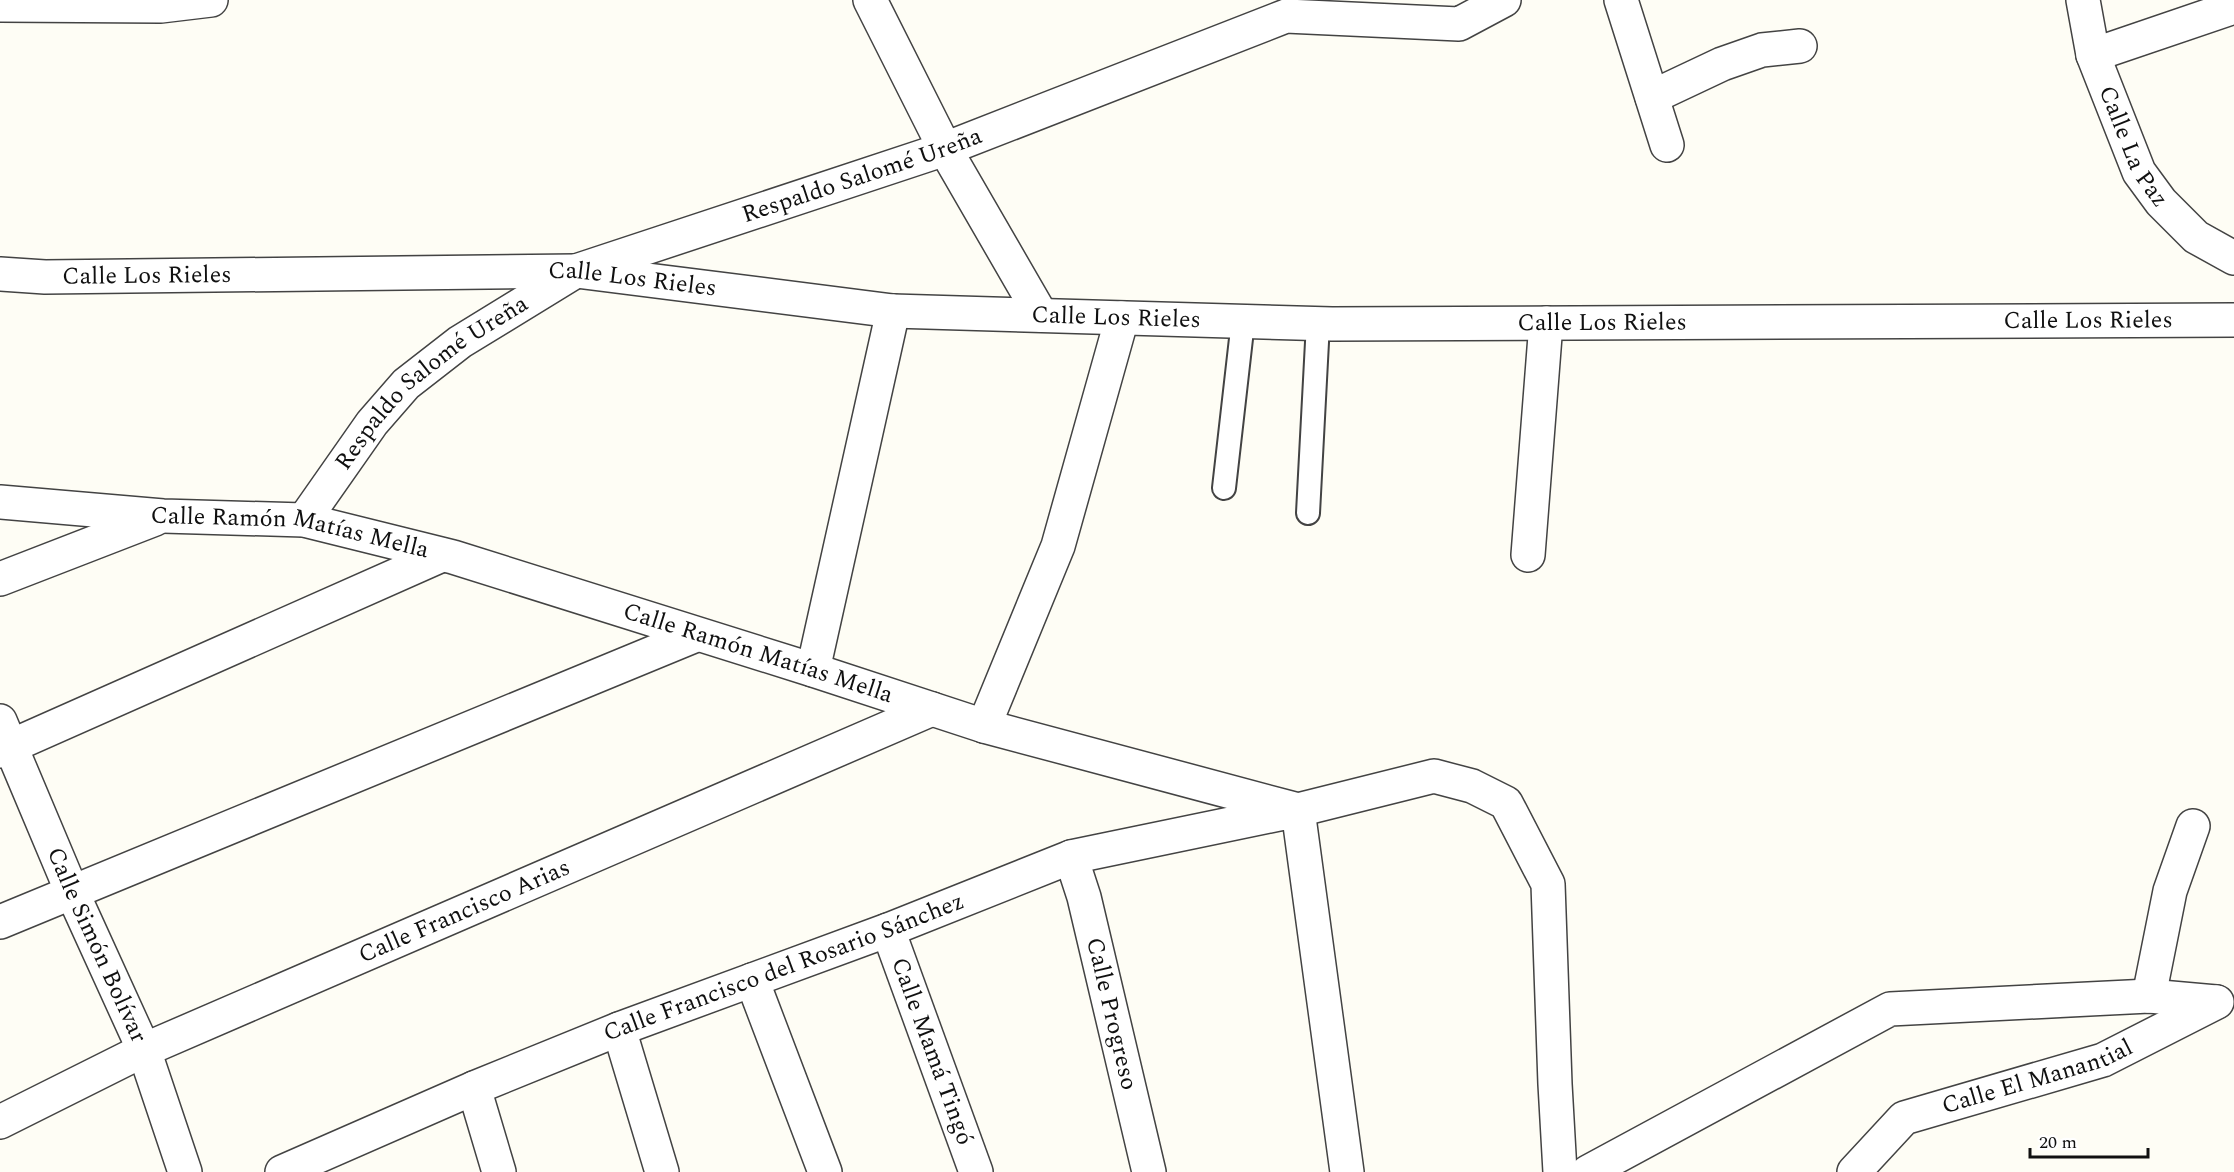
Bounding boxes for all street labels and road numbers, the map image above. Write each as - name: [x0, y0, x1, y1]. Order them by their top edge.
- street label: Calle La Paz: [2089, 80, 2177, 215]
- street label: Respaldo Salomé Ureña: [737, 118, 988, 233]
- street label: Calle Los Rieles: [548, 253, 719, 307]
- street label: Calle Los Rieles: [62, 257, 232, 295]
- street label: Respaldo Salomé Ureña: [326, 286, 535, 478]
- street label: Calle Los Rieles: [1031, 297, 1201, 338]
- street label: Calle Los Rieles: [2003, 302, 2173, 339]
- street label: Calle Los Rieles: [1517, 304, 1687, 341]
- street label: Calle Ramón Matías Mella: [149, 497, 433, 568]
- street label: Calle Ramón Matías Mella: [618, 593, 898, 713]
- street label: Calle Simón Bolívar: [37, 842, 156, 1049]
- street label: Calle Francisco Arias: [353, 850, 576, 973]
- street label: Calle Francisco del Rosario Sánchez: [598, 883, 970, 1052]
- street label: Calle Progreso: [1076, 934, 1147, 1094]
- street label: Calle Mamá Tingó: [881, 952, 983, 1150]
- street label: Calle El Manantial: [1937, 1030, 2139, 1124]

